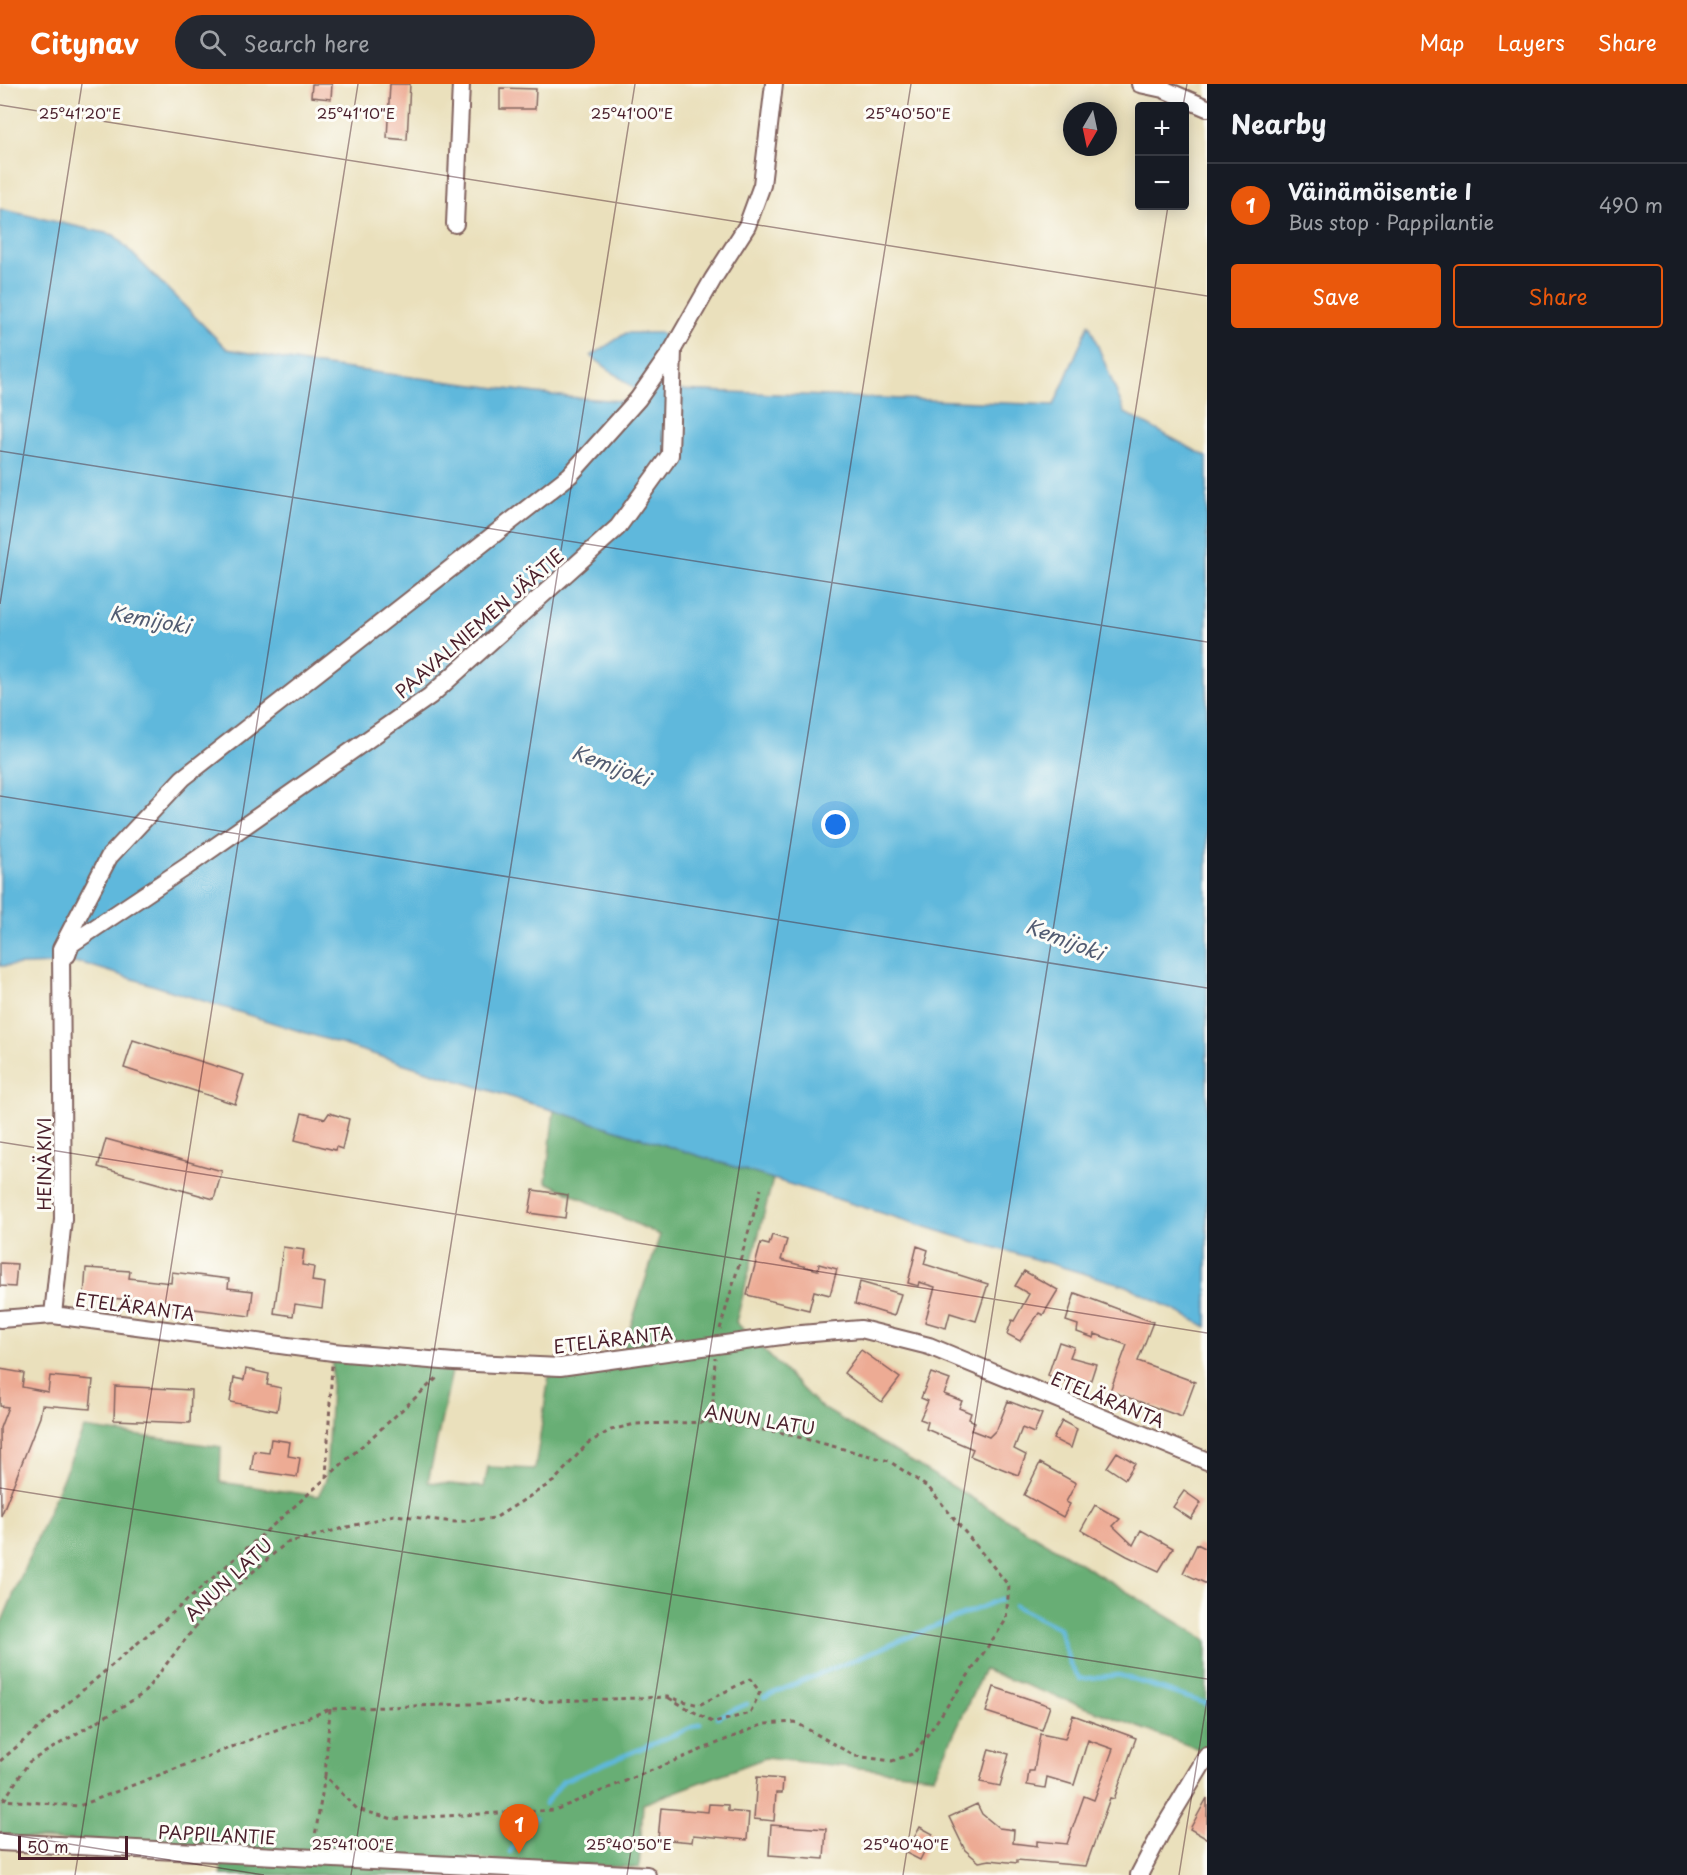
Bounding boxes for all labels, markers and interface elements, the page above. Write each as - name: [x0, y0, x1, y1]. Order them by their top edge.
- search box: [175, 15, 595, 69]
- text: Citynav: [30, 21, 139, 64]
- icon: search: [196, 26, 229, 59]
- text: Search here: [244, 26, 370, 59]
- text: Map: [1420, 26, 1464, 58]
- text: Layers: [1497, 26, 1565, 58]
- text: Share: [1598, 26, 1657, 58]
- text: 25°41'20"E: [39, 101, 121, 124]
- text: 25°41'10"E: [317, 101, 395, 124]
- text: 25°41'00"E: [591, 101, 673, 124]
- text: 25°40'50"E: [865, 101, 951, 124]
- north arrow: [1063, 102, 1117, 156]
- map controls: [1135, 102, 1189, 210]
- button: +: [1135, 102, 1189, 156]
- text: Nearby: [1231, 104, 1326, 143]
- button: −: [1135, 156, 1189, 210]
- text: Väinämöisentie I: [1288, 174, 1472, 207]
- text: 1: [1246, 190, 1255, 220]
- text: 490 m: [1599, 190, 1663, 220]
- text: Bus stop · Pappilantie: [1288, 207, 1494, 237]
- button: Save: [1231, 264, 1441, 328]
- button: Share: [1453, 264, 1663, 328]
- street label: PAAVALNIEMEN JÄÄTIE: [389, 542, 569, 704]
- water label: Kemijoki: [107, 597, 196, 641]
- water label: Kemijoki: [568, 736, 657, 795]
- your location: [821, 810, 850, 839]
- water label: Kemijoki: [1022, 910, 1111, 969]
- street label: HEINÄKIVI: [30, 1117, 57, 1211]
- street label: ETELÄRANTA: [74, 1285, 196, 1327]
- street label: ETELÄRANTA: [552, 1318, 674, 1360]
- street label: ETELÄRANTA: [1047, 1364, 1169, 1434]
- street label: ANUN LATU: [703, 1397, 817, 1441]
- street label: ANUN LATU: [178, 1531, 278, 1627]
- pin: 1: [500, 1804, 538, 1854]
- street label: PAPPILANTIE: [157, 1817, 277, 1851]
- text: 25°41'00"E: [312, 1832, 394, 1855]
- text: 25°40'50"E: [586, 1832, 672, 1855]
- text: 25°40'40"E: [863, 1832, 949, 1855]
- scale bar: [18, 1833, 128, 1860]
- text: 50 m: [27, 1834, 68, 1858]

